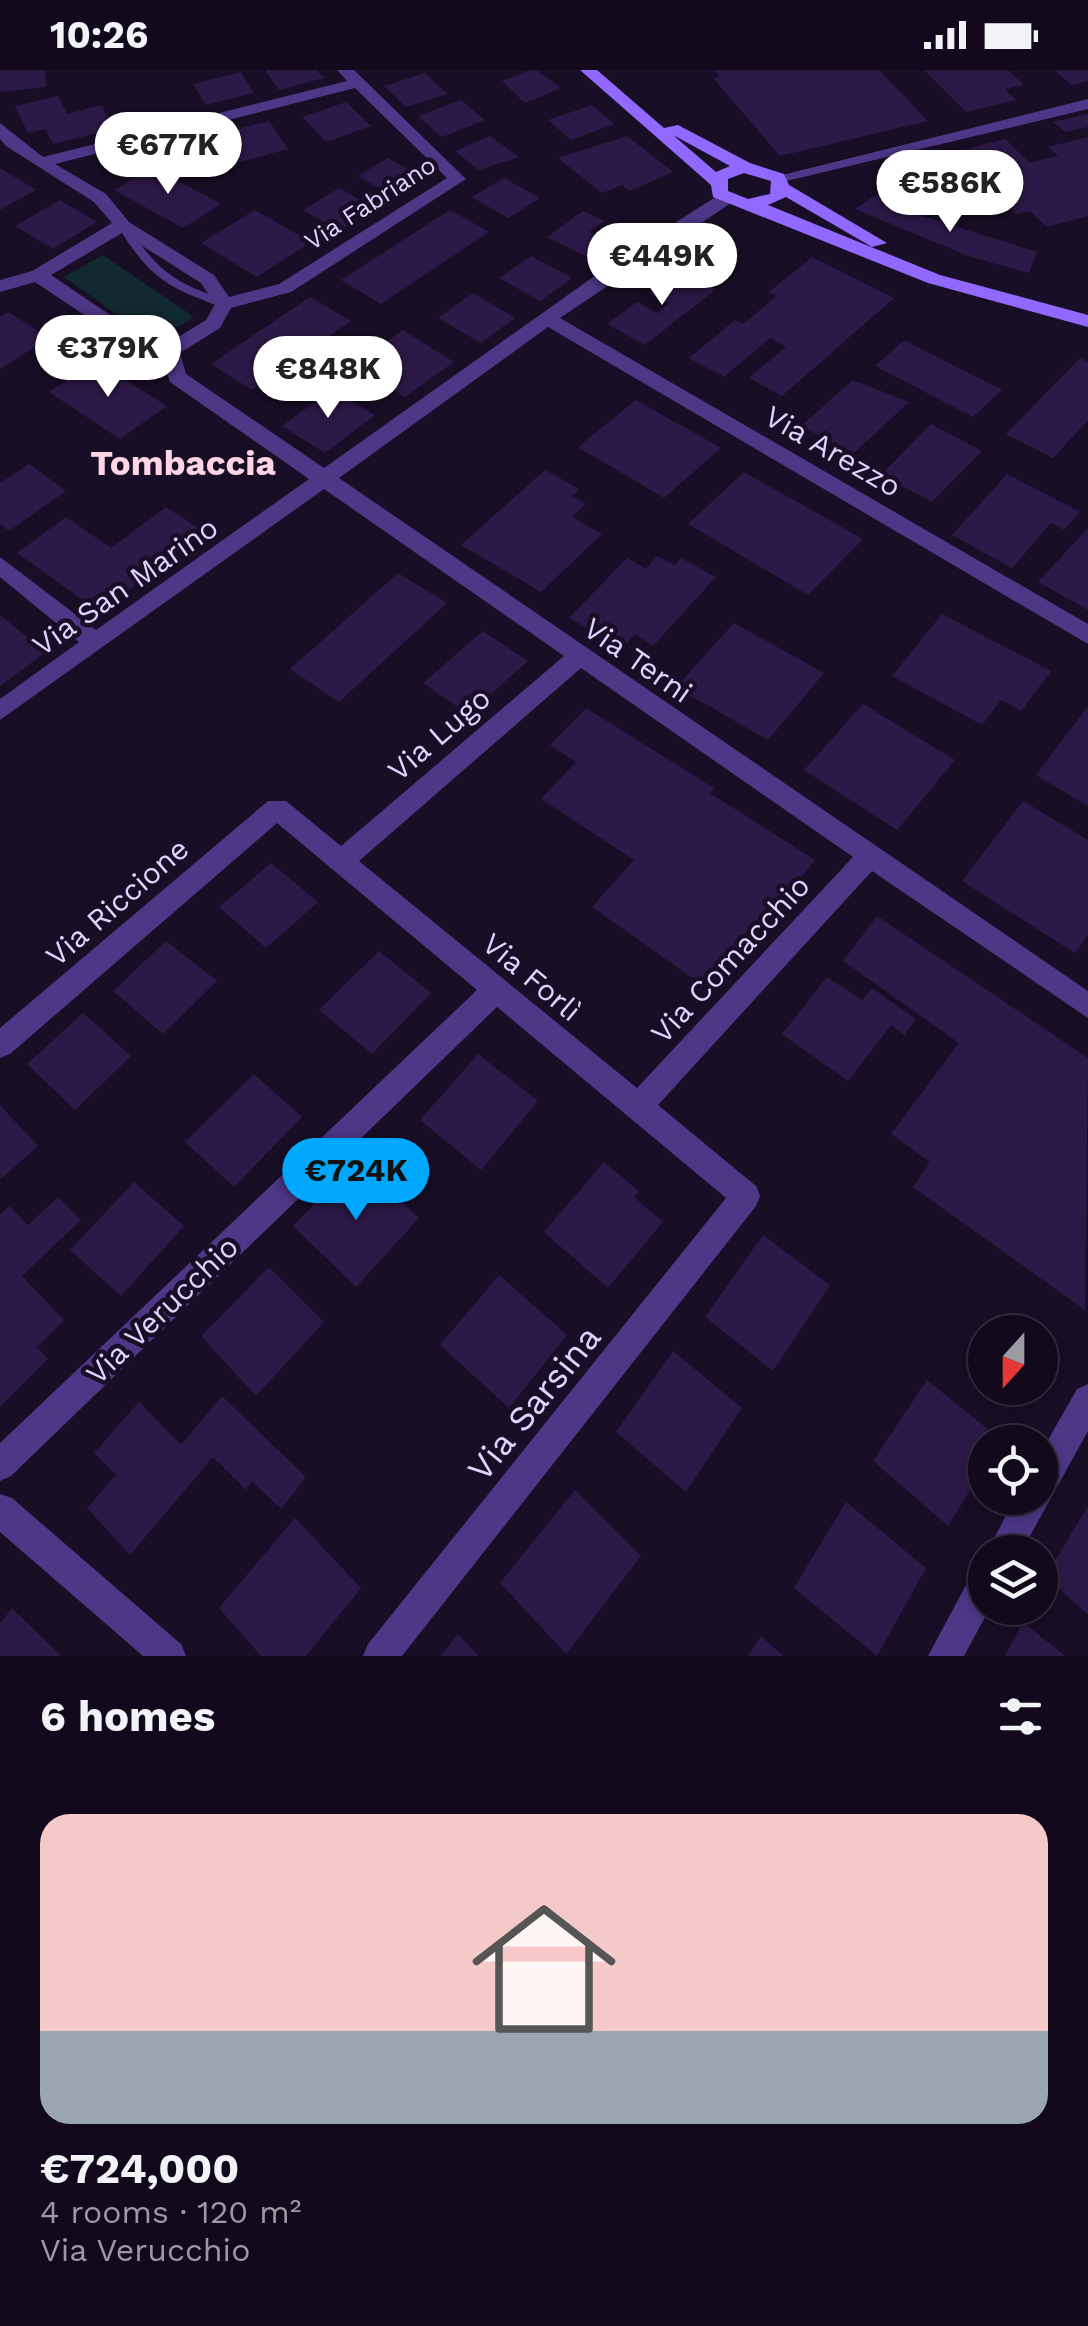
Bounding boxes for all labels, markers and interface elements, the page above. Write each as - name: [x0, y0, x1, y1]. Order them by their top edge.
- text: 10:26: [50, 13, 148, 57]
- pin: €677K: [98, 112, 238, 197]
- text: €677K: [117, 125, 219, 163]
- street label: Via Fabriano: [299, 150, 441, 256]
- pin: €586K: [880, 150, 1020, 235]
- text: €586K: [898, 163, 1002, 201]
- pin: €449K: [592, 223, 732, 308]
- text: €449K: [609, 236, 715, 274]
- pin: €379K: [38, 315, 178, 400]
- text: €379K: [57, 328, 159, 366]
- pin: €848K: [258, 336, 398, 421]
- text: €848K: [275, 349, 381, 387]
- street label: Via Arezzo: [759, 398, 907, 504]
- district label: Tombaccia: [90, 442, 277, 484]
- street label: Via San Marino: [26, 509, 224, 663]
- street label: Via Terni: [577, 610, 699, 710]
- street label: Via Lugo: [381, 680, 497, 788]
- street label: Via Riccione: [39, 831, 195, 973]
- street label: Via Comacchio: [643, 868, 817, 1050]
- street label: Via Forlì: [476, 926, 588, 1028]
- pin: €724K: [286, 1138, 426, 1223]
- text: €724K: [304, 1151, 408, 1189]
- street label: Via Verucchio: [79, 1229, 245, 1391]
- north arrow: [968, 1315, 1058, 1405]
- map controls: [968, 1315, 1058, 1625]
- street label: Via Sarsina: [459, 1317, 609, 1489]
- button: locate: [968, 1425, 1058, 1515]
- button: layers: [968, 1535, 1058, 1625]
- icon: filters: [993, 1689, 1048, 1744]
- text: 6 homes: [40, 1692, 215, 1741]
- icon: home: [454, 1879, 634, 2059]
- text: €724,000: [40, 2144, 239, 2193]
- text: 4 rooms · 120 m²: [40, 2193, 301, 2231]
- text: Via Verucchio: [40, 2231, 250, 2269]

